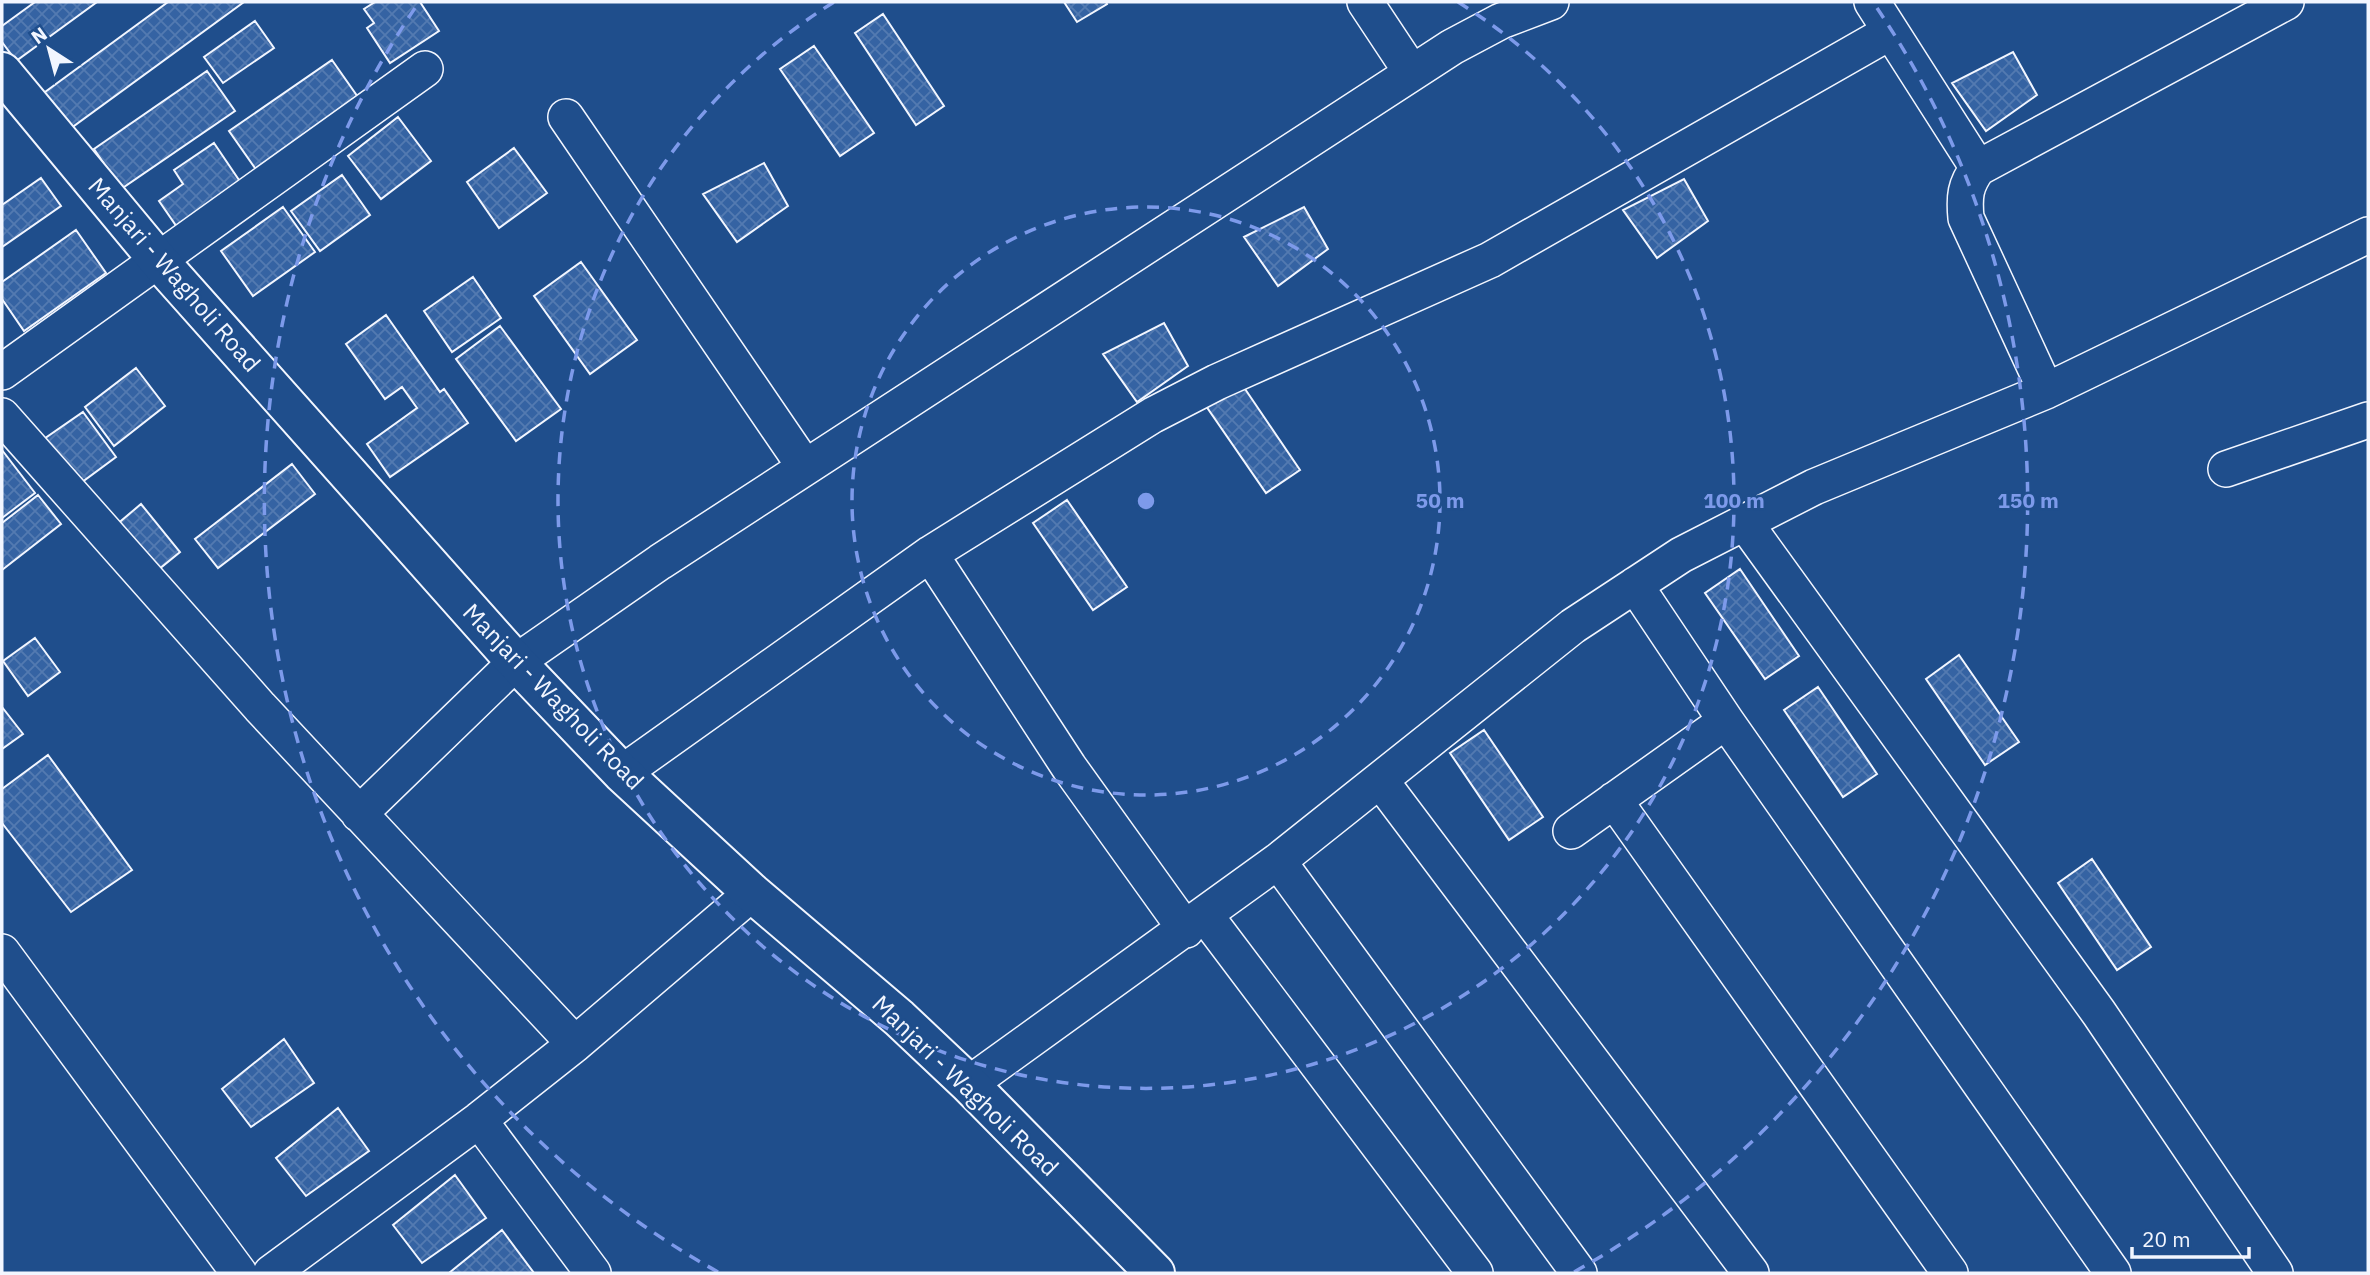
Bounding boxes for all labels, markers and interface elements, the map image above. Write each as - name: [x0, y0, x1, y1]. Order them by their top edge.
- north arrow: [14, 14, 84, 84]
- text: N: [26, 21, 52, 49]
- street label: Manjari - Wagholi Road: [81, 170, 268, 378]
- text: 50 m: [1416, 486, 1464, 514]
- text: 100 m: [1703, 486, 1765, 514]
- text: 150 m: [1997, 486, 2059, 514]
- centre of rings: [1134, 489, 1158, 513]
- street label: Manjari - Wagholi Road: [456, 596, 651, 796]
- street label: Manjari - Wagholi Road: [866, 988, 1066, 1183]
- scale bar: [2132, 1216, 2249, 1260]
- text: 20 m: [2142, 1225, 2191, 1253]

